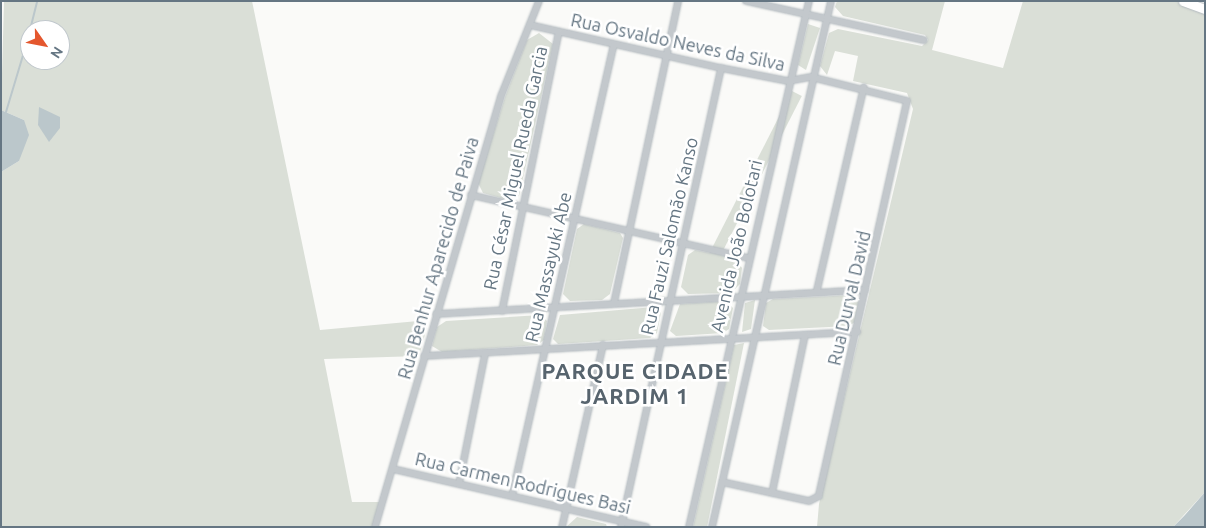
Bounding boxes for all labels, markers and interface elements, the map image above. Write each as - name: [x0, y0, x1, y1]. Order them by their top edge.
- street label: Rua Osvaldo Neves da Silva: [569, 9, 787, 75]
- north arrow: [20, 20, 70, 70]
- text: N: [47, 44, 66, 61]
- street label: Rua César Miguel Rueda Garcia: [479, 44, 551, 292]
- street label: Rua Benhur Aparecido de Paiva: [393, 134, 483, 382]
- street label: Rua Fauzi Salomão Kanso: [636, 135, 702, 337]
- street label: Avenida João Bolotari: [706, 157, 766, 335]
- street label: Rua Massayuki Abe: [520, 190, 576, 344]
- street label: Rua Durval David: [823, 229, 875, 367]
- district label: PARQUE CIDADE JARDIM 1: [540, 357, 730, 408]
- street label: Rua Carmen Rodrigues Basi: [413, 448, 633, 518]

